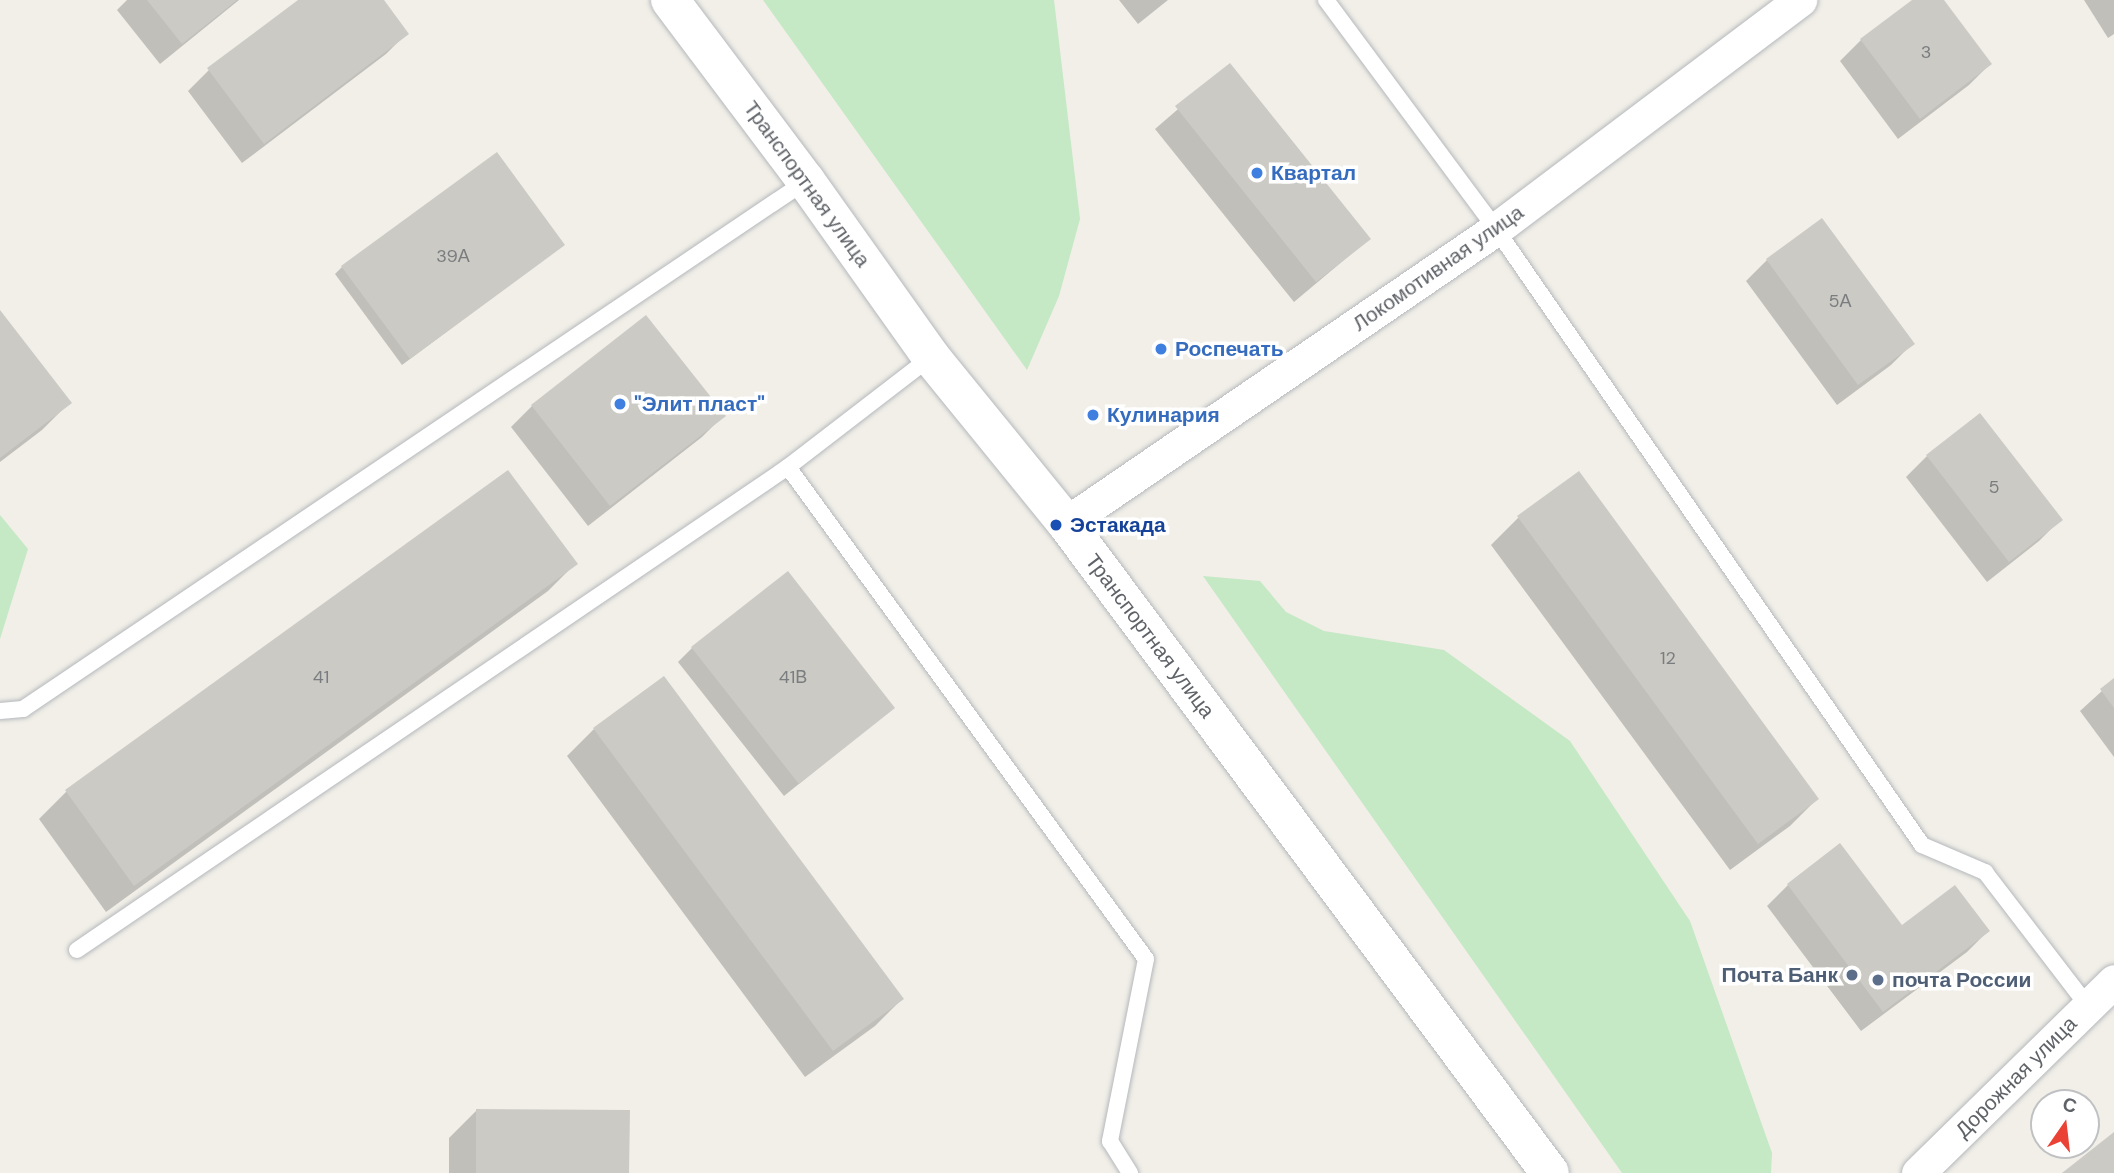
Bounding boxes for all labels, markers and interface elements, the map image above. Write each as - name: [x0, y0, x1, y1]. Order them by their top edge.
- house number: 3: [1921, 41, 1931, 63]
- street label: Транспортная улица: [738, 96, 876, 272]
- place label: Квартал: [1271, 160, 1356, 186]
- marker: Квартал: [1249, 165, 1265, 181]
- street label: Локомотивная улица: [1348, 200, 1528, 336]
- house number: 39А: [436, 245, 470, 267]
- house number: 5А: [1829, 290, 1851, 312]
- place label: Роспечать: [1175, 336, 1284, 362]
- marker: Роспечать: [1153, 341, 1169, 357]
- place label: "Элит пласт": [634, 391, 765, 417]
- marker: "Элит пласт": [612, 396, 628, 412]
- place label: Кулинария: [1107, 402, 1220, 428]
- marker: Кулинария: [1085, 407, 1101, 423]
- house number: 5: [1989, 476, 1999, 498]
- place label: Эстакада: [1070, 512, 1166, 538]
- marker: Эстакада: [1048, 517, 1064, 533]
- street label: Транспортная улица: [1080, 549, 1220, 723]
- house number: 12: [1660, 647, 1676, 669]
- house number: 41: [313, 666, 329, 688]
- house number: 41В: [779, 666, 807, 688]
- place label: Почта Банк: [1722, 962, 1838, 988]
- marker: Почта Банк: [1844, 967, 1860, 983]
- place label: почта России: [1892, 967, 2031, 993]
- marker: почта России: [1870, 972, 1886, 988]
- street label: Дорожная улица: [1950, 1011, 2082, 1143]
- north arrow: [2030, 1089, 2100, 1159]
- text: С: [2060, 1091, 2079, 1119]

